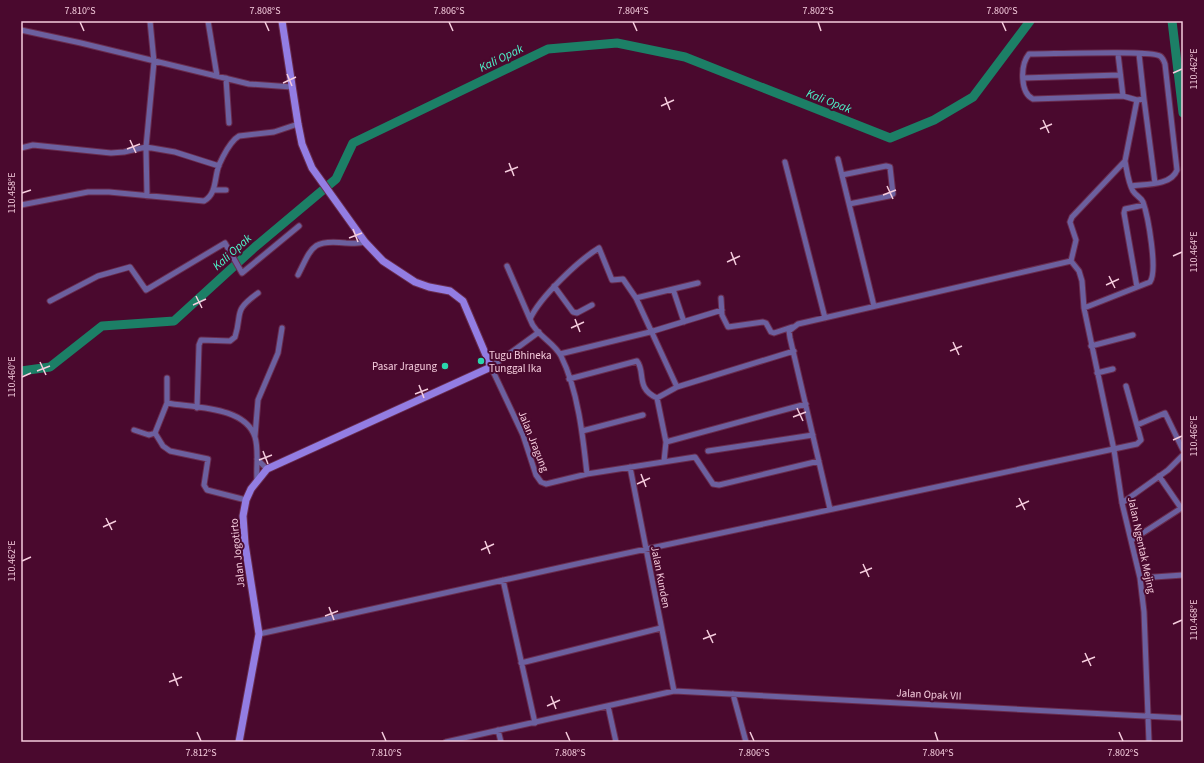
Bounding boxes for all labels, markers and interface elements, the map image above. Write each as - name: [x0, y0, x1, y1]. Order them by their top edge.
- text: 7.810°S: [64, 4, 96, 18]
- text: 7.808°S: [249, 4, 281, 18]
- text: 7.806°S: [433, 4, 465, 18]
- text: 7.804°S: [617, 4, 649, 18]
- text: 7.802°S: [802, 4, 834, 18]
- text: 7.800°S: [986, 4, 1018, 18]
- water label: Kali Opak: [476, 40, 526, 76]
- text: 110.462°E: [1187, 49, 1201, 89]
- water label: Kali Opak: [804, 85, 854, 118]
- text: 110.458°E: [5, 173, 19, 213]
- water label: Kali Opak: [209, 230, 256, 275]
- text: 110.464°E: [1187, 232, 1201, 272]
- place label: Tugu Bhineka Tunggal Ika: [489, 348, 552, 376]
- marker: Tugu Bhineka Tunggal Ika: [476, 356, 486, 366]
- text: 110.460°E: [5, 357, 19, 397]
- place label: Pasar Jragung: [372, 359, 437, 374]
- marker: Pasar Jragung: [440, 361, 450, 371]
- street label: Jalan Jragung: [514, 408, 553, 474]
- text: 110.466°E: [1187, 416, 1201, 456]
- street label: Jalan Ngentak Mejing: [1124, 495, 1159, 595]
- street label: Jalan Jogotirto: [226, 518, 249, 588]
- text: 110.462°E: [5, 541, 19, 581]
- street label: Jalan Kunden: [647, 545, 674, 610]
- text: 110.468°E: [1187, 600, 1201, 640]
- street label: Jalan Opak VII: [896, 685, 962, 704]
- text: 7.812°S: [185, 746, 217, 760]
- text: 7.810°S: [370, 746, 402, 760]
- text: 7.808°S: [554, 746, 586, 760]
- text: 7.806°S: [738, 746, 770, 760]
- text: 7.804°S: [922, 746, 954, 760]
- text: 7.802°S: [1107, 746, 1139, 760]

